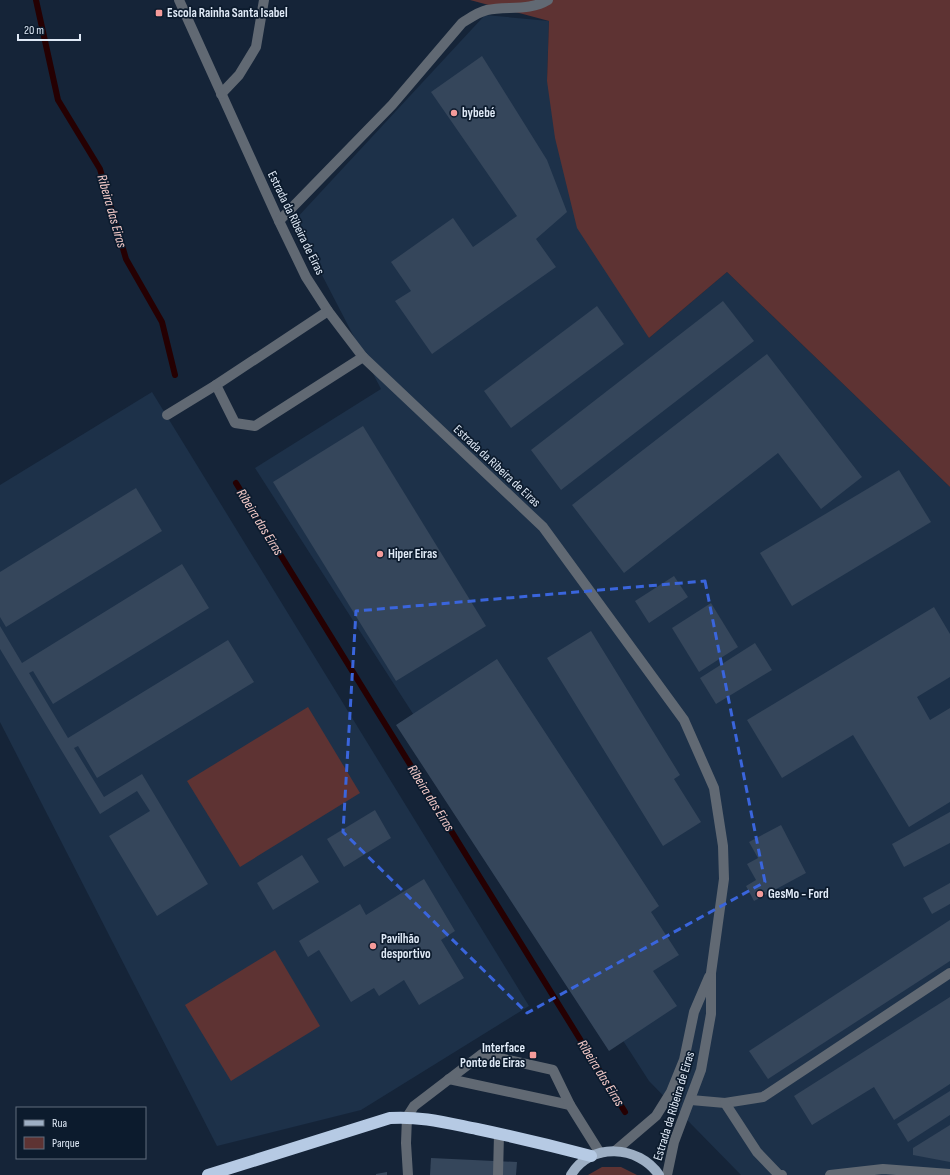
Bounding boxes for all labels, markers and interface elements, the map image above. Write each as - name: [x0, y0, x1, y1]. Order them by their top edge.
- place label: Escola Rainha Santa Isabel: [167, 5, 288, 21]
- marker: Escola Rainha Santa Isabel: [154, 8, 164, 18]
- scale bar: [18, 16, 80, 42]
- text: 20 m: [24, 23, 44, 38]
- place label: bybebé: [462, 105, 496, 121]
- marker: bybebé: [449, 108, 459, 118]
- street label: Estrada da Ribeira de Eiras: [264, 169, 328, 278]
- water label: Ribeira das Eiras: [93, 173, 131, 250]
- street label: Estrada da Ribeira de Eiras: [450, 422, 544, 511]
- water label: Ribeira das Eiras: [233, 486, 287, 558]
- place label: Hiper Eiras: [388, 546, 437, 562]
- marker: Hiper Eiras: [375, 549, 385, 559]
- water label: Ribeira das Eiras: [404, 762, 458, 834]
- place label: GesMo - Ford: [768, 886, 829, 902]
- marker: GesMo - Ford: [755, 889, 765, 899]
- place label: Pavilhão desportivo: [381, 931, 431, 962]
- marker: Pavilhão desportivo: [368, 941, 378, 951]
- water label: Ribeira das Eiras: [574, 1037, 628, 1109]
- place label: Interface Ponte de Eiras: [460, 1040, 525, 1071]
- street label: Estrada da Ribeira de Eiras: [650, 1049, 698, 1162]
- marker: Interface Ponte de Eiras: [528, 1050, 538, 1060]
- legend: [16, 1107, 146, 1159]
- text: Rua: [52, 1116, 68, 1131]
- text: Parque: [52, 1136, 80, 1151]

